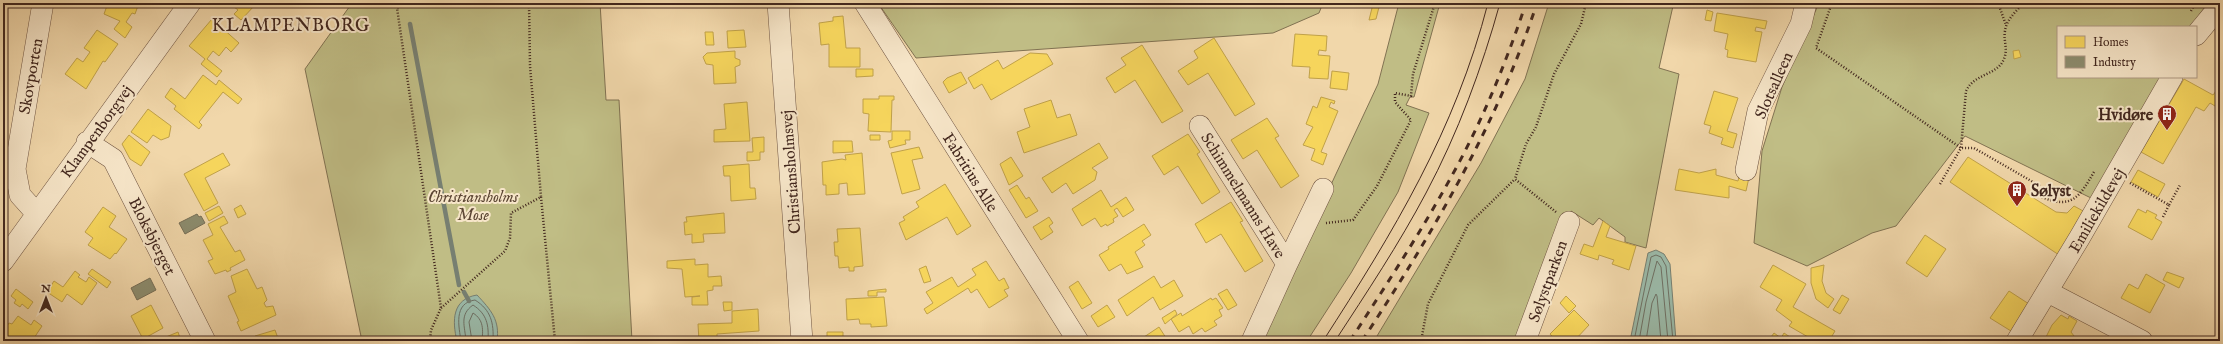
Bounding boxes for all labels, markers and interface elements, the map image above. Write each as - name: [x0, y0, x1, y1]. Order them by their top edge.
- district label: KLAMPENBORG: [212, 15, 370, 38]
- legend: [2057, 26, 2197, 78]
- text: Homes: [2093, 35, 2129, 50]
- street label: Skovporten: [15, 36, 49, 116]
- street label: Slotsalleen: [1751, 49, 1799, 122]
- text: Industry: [2093, 55, 2136, 70]
- street label: Klampenborgvej: [57, 82, 138, 182]
- building icon: Hvidøre: [2156, 103, 2178, 131]
- place label: Hvidøre: [2098, 106, 2154, 126]
- street label: Christiansholmsvej: [778, 109, 806, 234]
- street label: Schimmelmanns Have: [1196, 129, 1289, 263]
- street label: Fabritius Alle: [937, 130, 1001, 216]
- street label: Emiliekildevej: [2065, 165, 2130, 257]
- building icon: Sølyst: [2006, 179, 2028, 207]
- place label: Sølyst: [2031, 182, 2071, 202]
- park label: Christiansholms Mose: [428, 188, 519, 226]
- street label: Bloksbjerget: [123, 195, 180, 280]
- street label: Sølystparken: [1525, 238, 1573, 325]
- north arrow: [26, 278, 66, 318]
- text: N: [40, 282, 51, 296]

